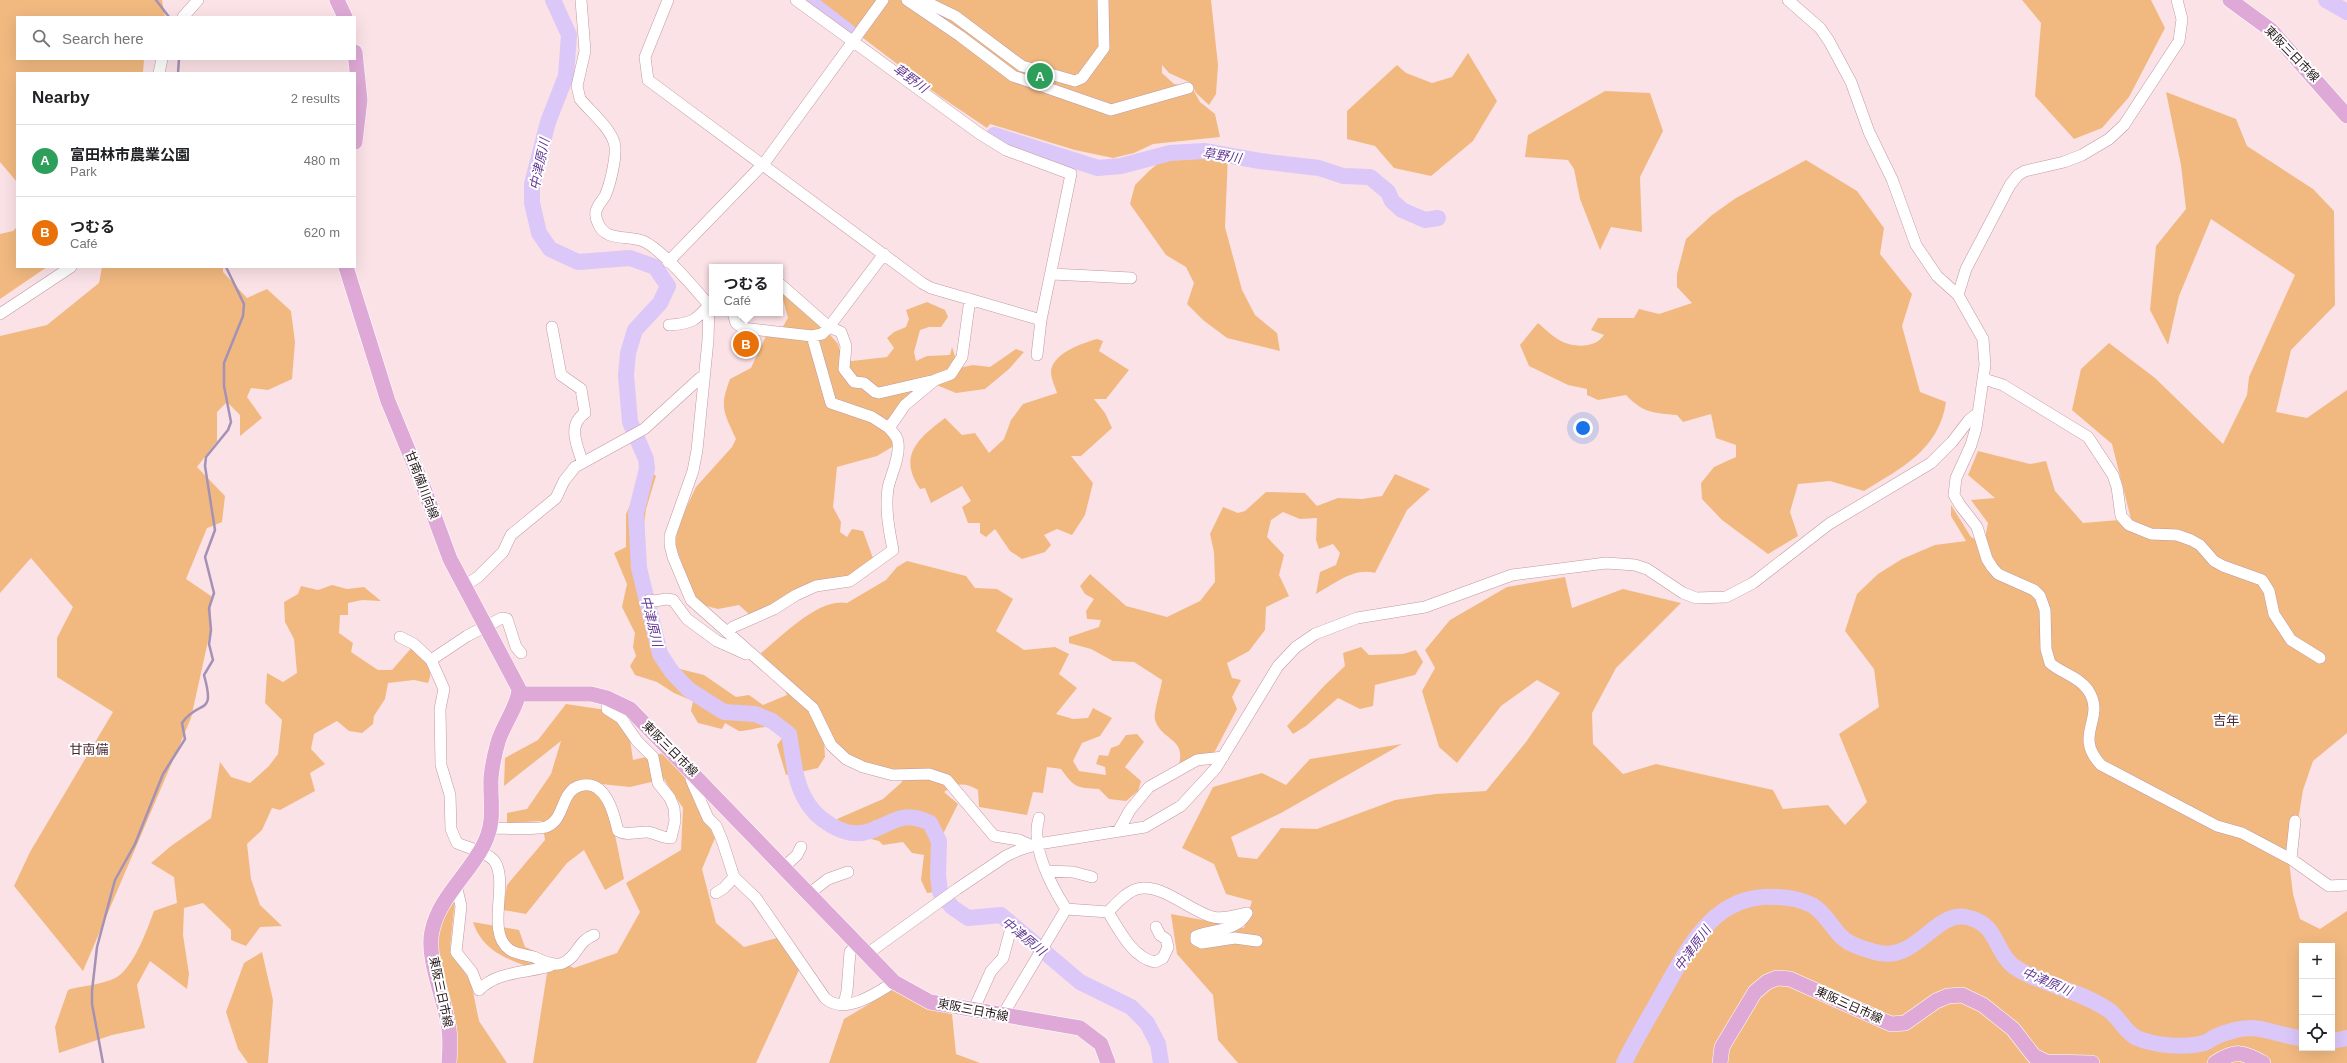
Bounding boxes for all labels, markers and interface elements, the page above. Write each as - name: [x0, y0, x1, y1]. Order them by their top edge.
- search box: [16, 16, 356, 60]
- street label: 東阪三日市線: [2262, 23, 2322, 85]
- icon: search: [30, 27, 52, 49]
- text: Search here: [62, 30, 144, 47]
- water label: 草野川: [891, 61, 933, 97]
- pin: A: [1027, 61, 1053, 91]
- text: Nearby: [32, 88, 90, 107]
- text: 2 results: [291, 91, 340, 106]
- water label: 中津原川: [527, 135, 553, 191]
- water label: 草野川: [1201, 145, 1244, 166]
- text: 富田林市農業公園: [70, 146, 190, 163]
- text: A: [40, 153, 50, 168]
- text: 480 m: [304, 153, 340, 168]
- text: Park: [70, 164, 97, 179]
- text: つむる: [70, 218, 115, 235]
- text: B: [40, 225, 50, 240]
- text: 620 m: [304, 225, 340, 240]
- text: Café: [70, 236, 97, 251]
- popup: [709, 264, 783, 316]
- text: つむる: [723, 275, 769, 292]
- text: Café: [723, 293, 751, 308]
- pin: B: [733, 329, 759, 359]
- your location: [1573, 418, 1593, 438]
- street label: 甘南備川向線: [403, 449, 441, 521]
- water label: 中津原川: [638, 594, 666, 650]
- district label: 吉年: [2213, 713, 2239, 728]
- street label: 東阪三日市線: [640, 719, 700, 779]
- district label: 甘南備: [69, 742, 109, 757]
- water label: 中津原川: [999, 914, 1050, 960]
- water label: 中津原川: [1671, 921, 1715, 974]
- map controls: [2299, 943, 2335, 1051]
- button: +: [2299, 943, 2335, 979]
- street label: 東阪三日市線: [427, 955, 455, 1029]
- water label: 中津原川: [2020, 964, 2076, 999]
- button: −: [2299, 979, 2335, 1015]
- street label: 東阪三日市線: [1813, 984, 1885, 1026]
- street label: 東阪三日市線: [936, 996, 1010, 1024]
- button: locate: [2299, 1015, 2335, 1051]

